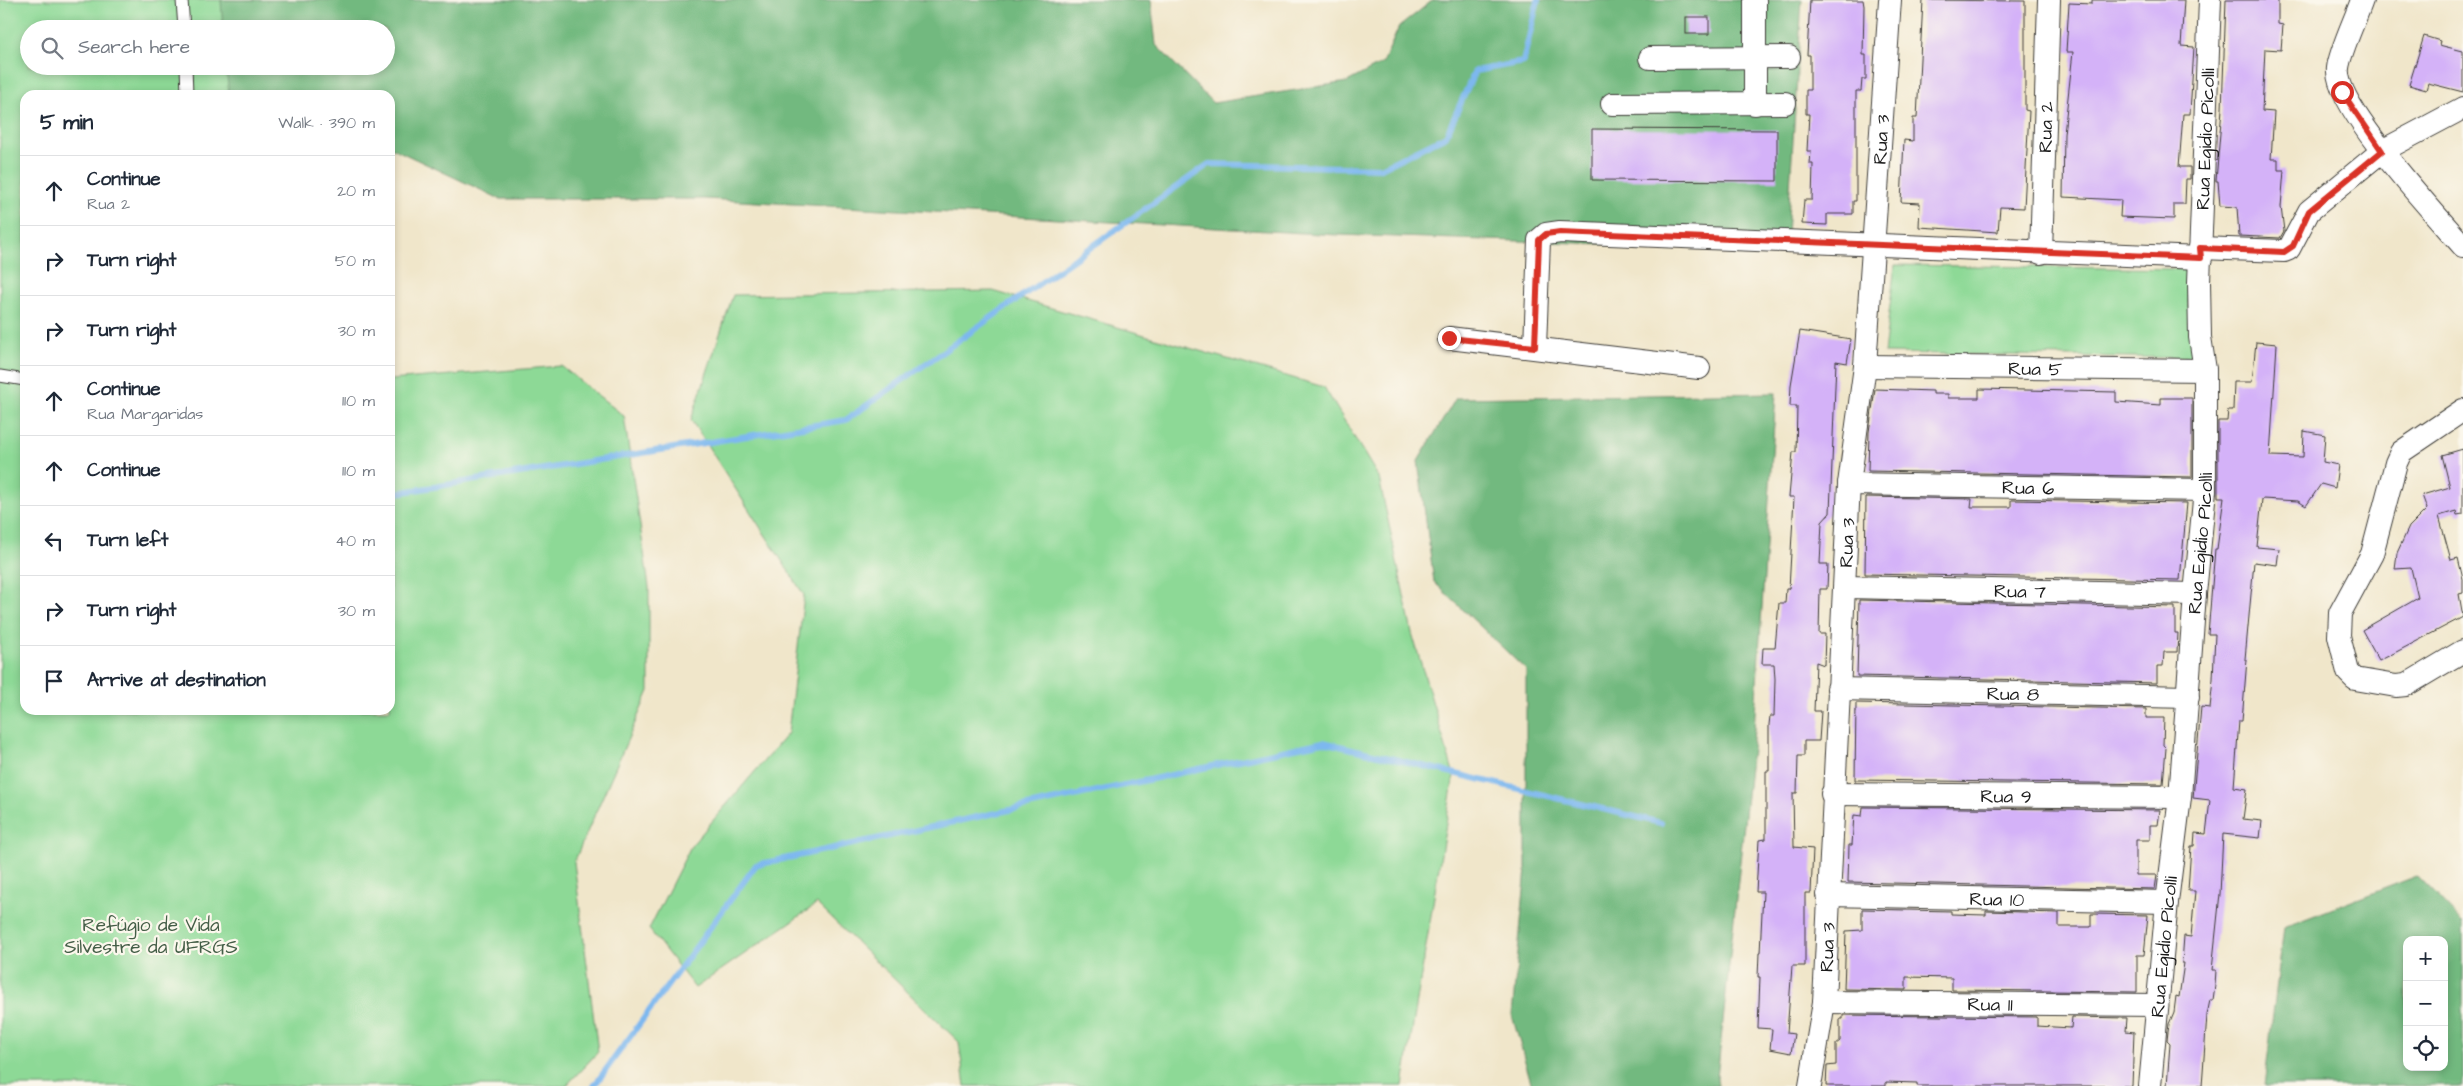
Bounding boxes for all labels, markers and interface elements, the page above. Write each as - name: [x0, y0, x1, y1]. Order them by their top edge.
- search box: [20, 20, 395, 75]
- icon: search: [38, 34, 66, 62]
- text: Search here: [78, 34, 190, 61]
- street label: Rua Egidio Picolli: [2190, 68, 2222, 211]
- route start: [2331, 81, 2354, 104]
- street label: Rua 2: [2032, 101, 2061, 153]
- text: 5 min: [40, 108, 93, 137]
- text: Walk · 390 m: [278, 112, 375, 134]
- street label: Rua 3: [1867, 113, 1897, 165]
- text: Continue: [87, 166, 161, 193]
- icon: ahead: [40, 177, 68, 205]
- text: 20 m: [337, 180, 375, 202]
- text: Rua 2: [87, 193, 130, 215]
- icon: right: [40, 247, 68, 275]
- text: Turn right: [87, 247, 176, 274]
- text: 50 m: [335, 250, 375, 272]
- icon: right: [40, 317, 68, 345]
- text: Turn right: [87, 317, 176, 344]
- text: 30 m: [338, 320, 375, 342]
- route end: [1438, 327, 1461, 350]
- street label: Rua 5: [2008, 356, 2063, 383]
- text: Continue: [87, 376, 161, 403]
- icon: ahead: [40, 387, 68, 415]
- text: 110 m: [342, 390, 375, 412]
- text: Rua Margaridas: [87, 403, 203, 425]
- icon: ahead: [40, 457, 68, 485]
- text: Continue: [87, 457, 161, 484]
- text: 110 m: [342, 460, 375, 482]
- street label: Rua Egidio Picolli: [2182, 473, 2220, 615]
- street label: Rua 6: [2002, 475, 2054, 502]
- street label: Rua 3: [1833, 517, 1862, 568]
- icon: left: [40, 527, 68, 555]
- text: Turn left: [87, 527, 168, 554]
- text: 40 m: [335, 530, 375, 552]
- street label: Rua 7: [1994, 578, 2047, 606]
- icon: right: [40, 597, 68, 625]
- text: Turn right: [87, 597, 176, 624]
- text: 30 m: [338, 600, 375, 622]
- icon: arrive: [40, 667, 68, 695]
- text: Arrive at destination: [87, 667, 266, 694]
- street label: Rua 8: [1986, 680, 2040, 709]
- street label: Rua 9: [1980, 783, 2032, 811]
- street label: Rua Egidio Picolli: [2144, 874, 2185, 1019]
- street label: Rua 10: [1969, 886, 2025, 914]
- park label: Refúgio de Vida Silvestre da UFRGS: [64, 912, 238, 961]
- street label: Rua 3: [1813, 921, 1843, 973]
- map controls: [2403, 936, 2448, 1071]
- button: +: [2403, 936, 2448, 981]
- button: −: [2403, 981, 2448, 1026]
- street label: Rua 11: [1967, 991, 2013, 1019]
- button: locate: [2403, 1026, 2448, 1071]

